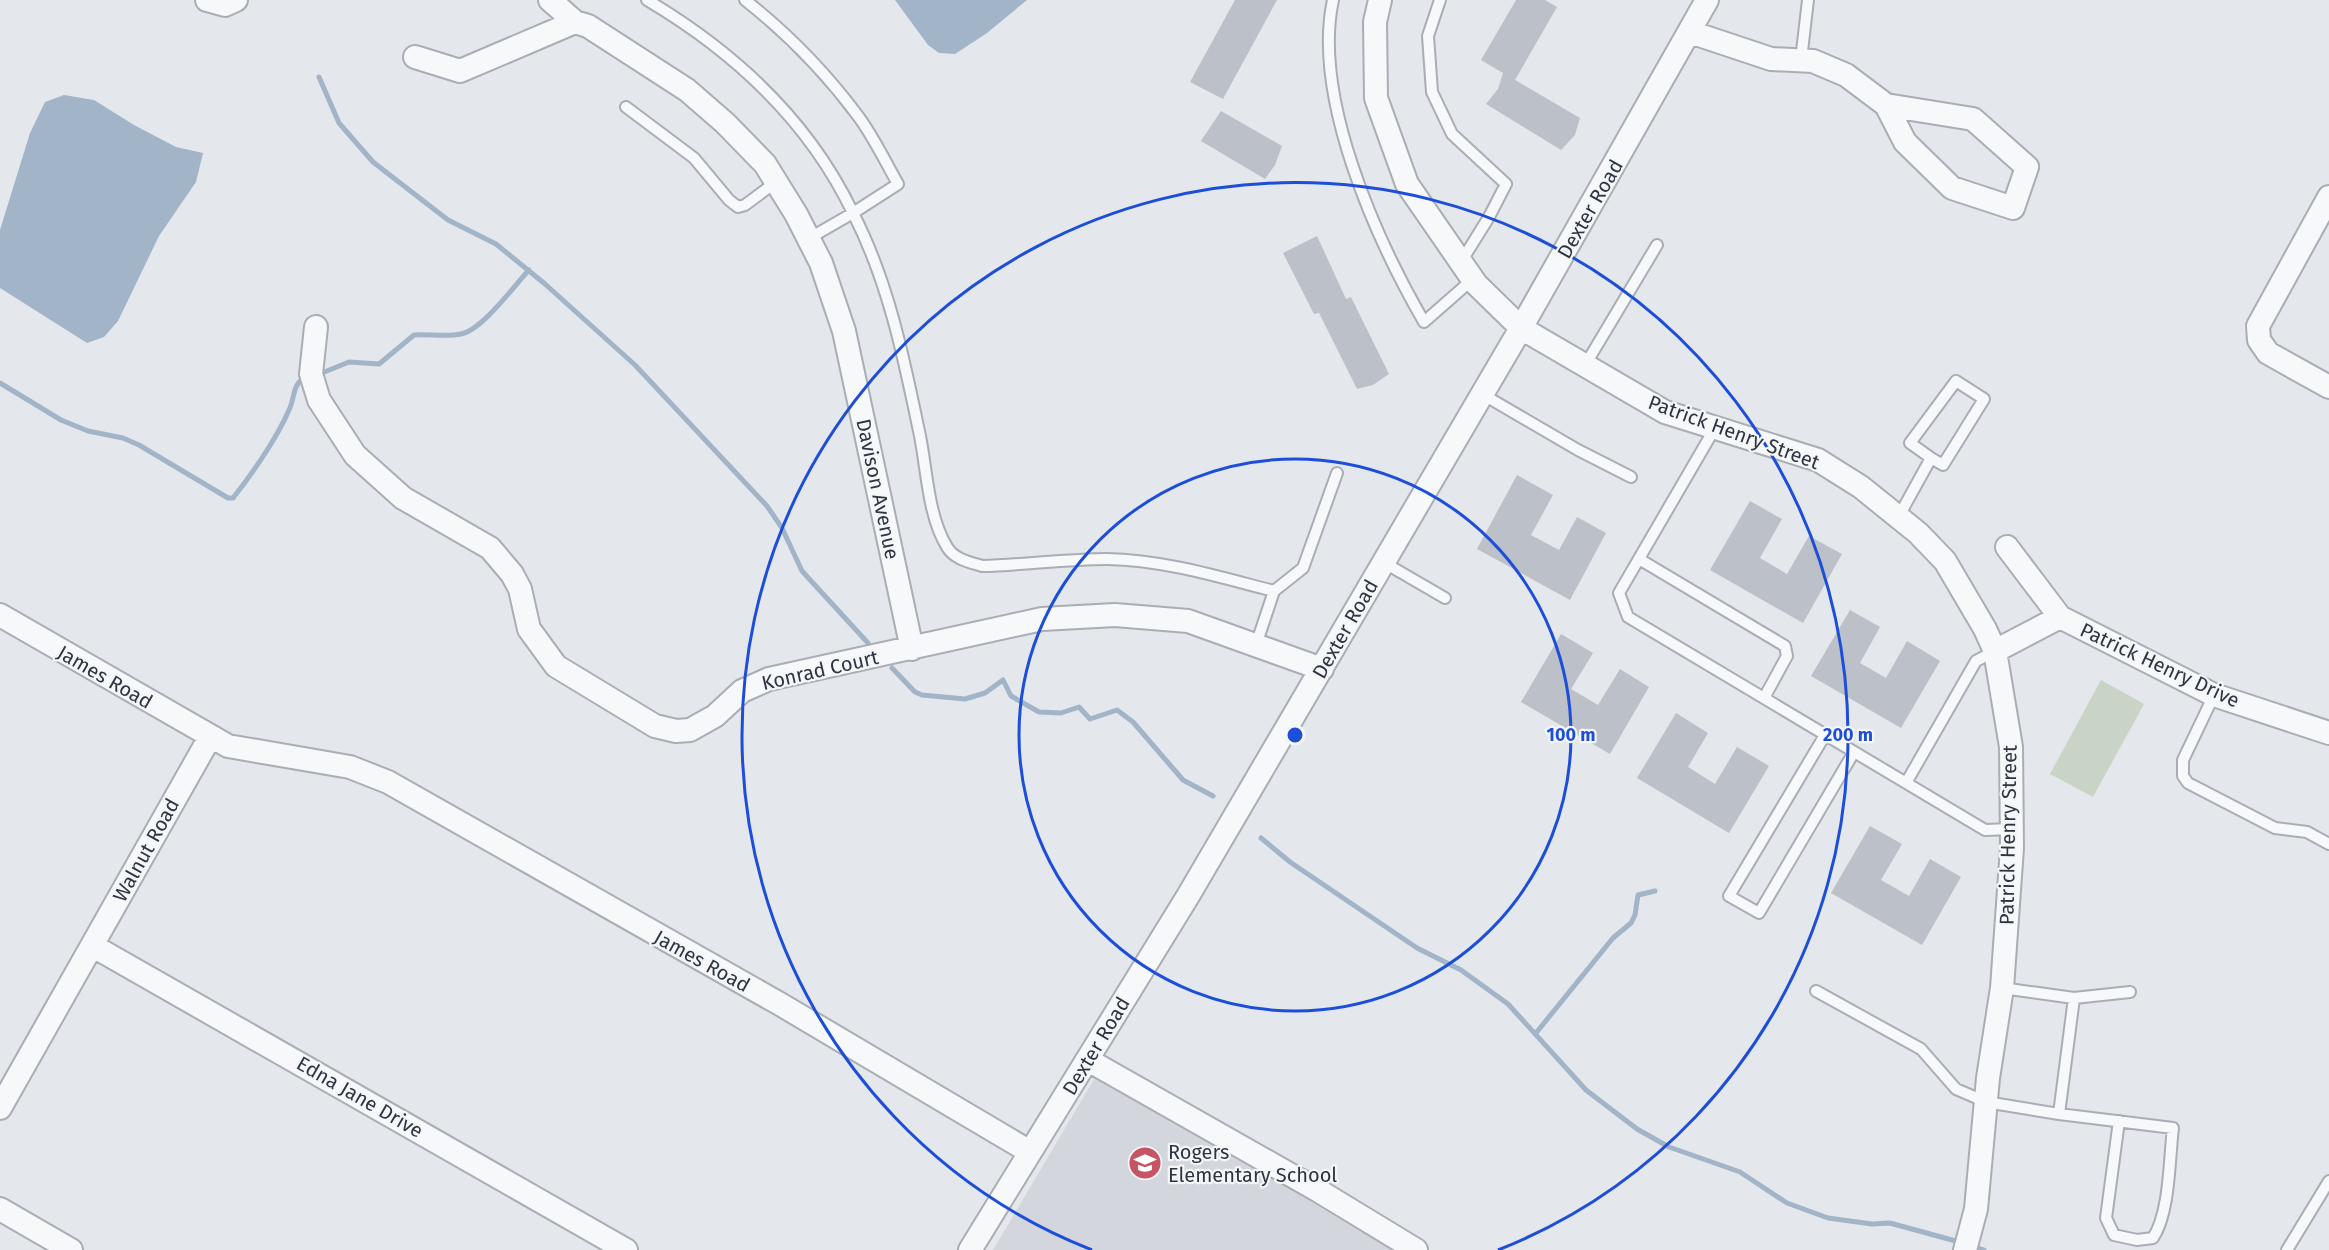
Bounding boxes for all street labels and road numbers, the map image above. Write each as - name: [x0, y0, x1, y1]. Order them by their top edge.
- street label: Dexter Road: [1552, 155, 1628, 263]
- street label: Patrick Henry Street: [1645, 390, 1824, 474]
- street label: Davison Avenue: [851, 416, 905, 562]
- street label: Dexter Road: [1307, 575, 1383, 683]
- street label: Patrick Henry Drive: [2077, 618, 2243, 712]
- street label: James Road: [53, 640, 157, 714]
- street label: Konrad Court: [759, 645, 881, 695]
- street label: Patrick Henry Street: [1994, 744, 2022, 925]
- street label: Walnut Road: [108, 794, 184, 906]
- street label: James Road: [650, 925, 754, 997]
- street label: Dexter Road: [1057, 993, 1135, 1099]
- street label: Edna Jane Drive: [293, 1051, 427, 1143]

